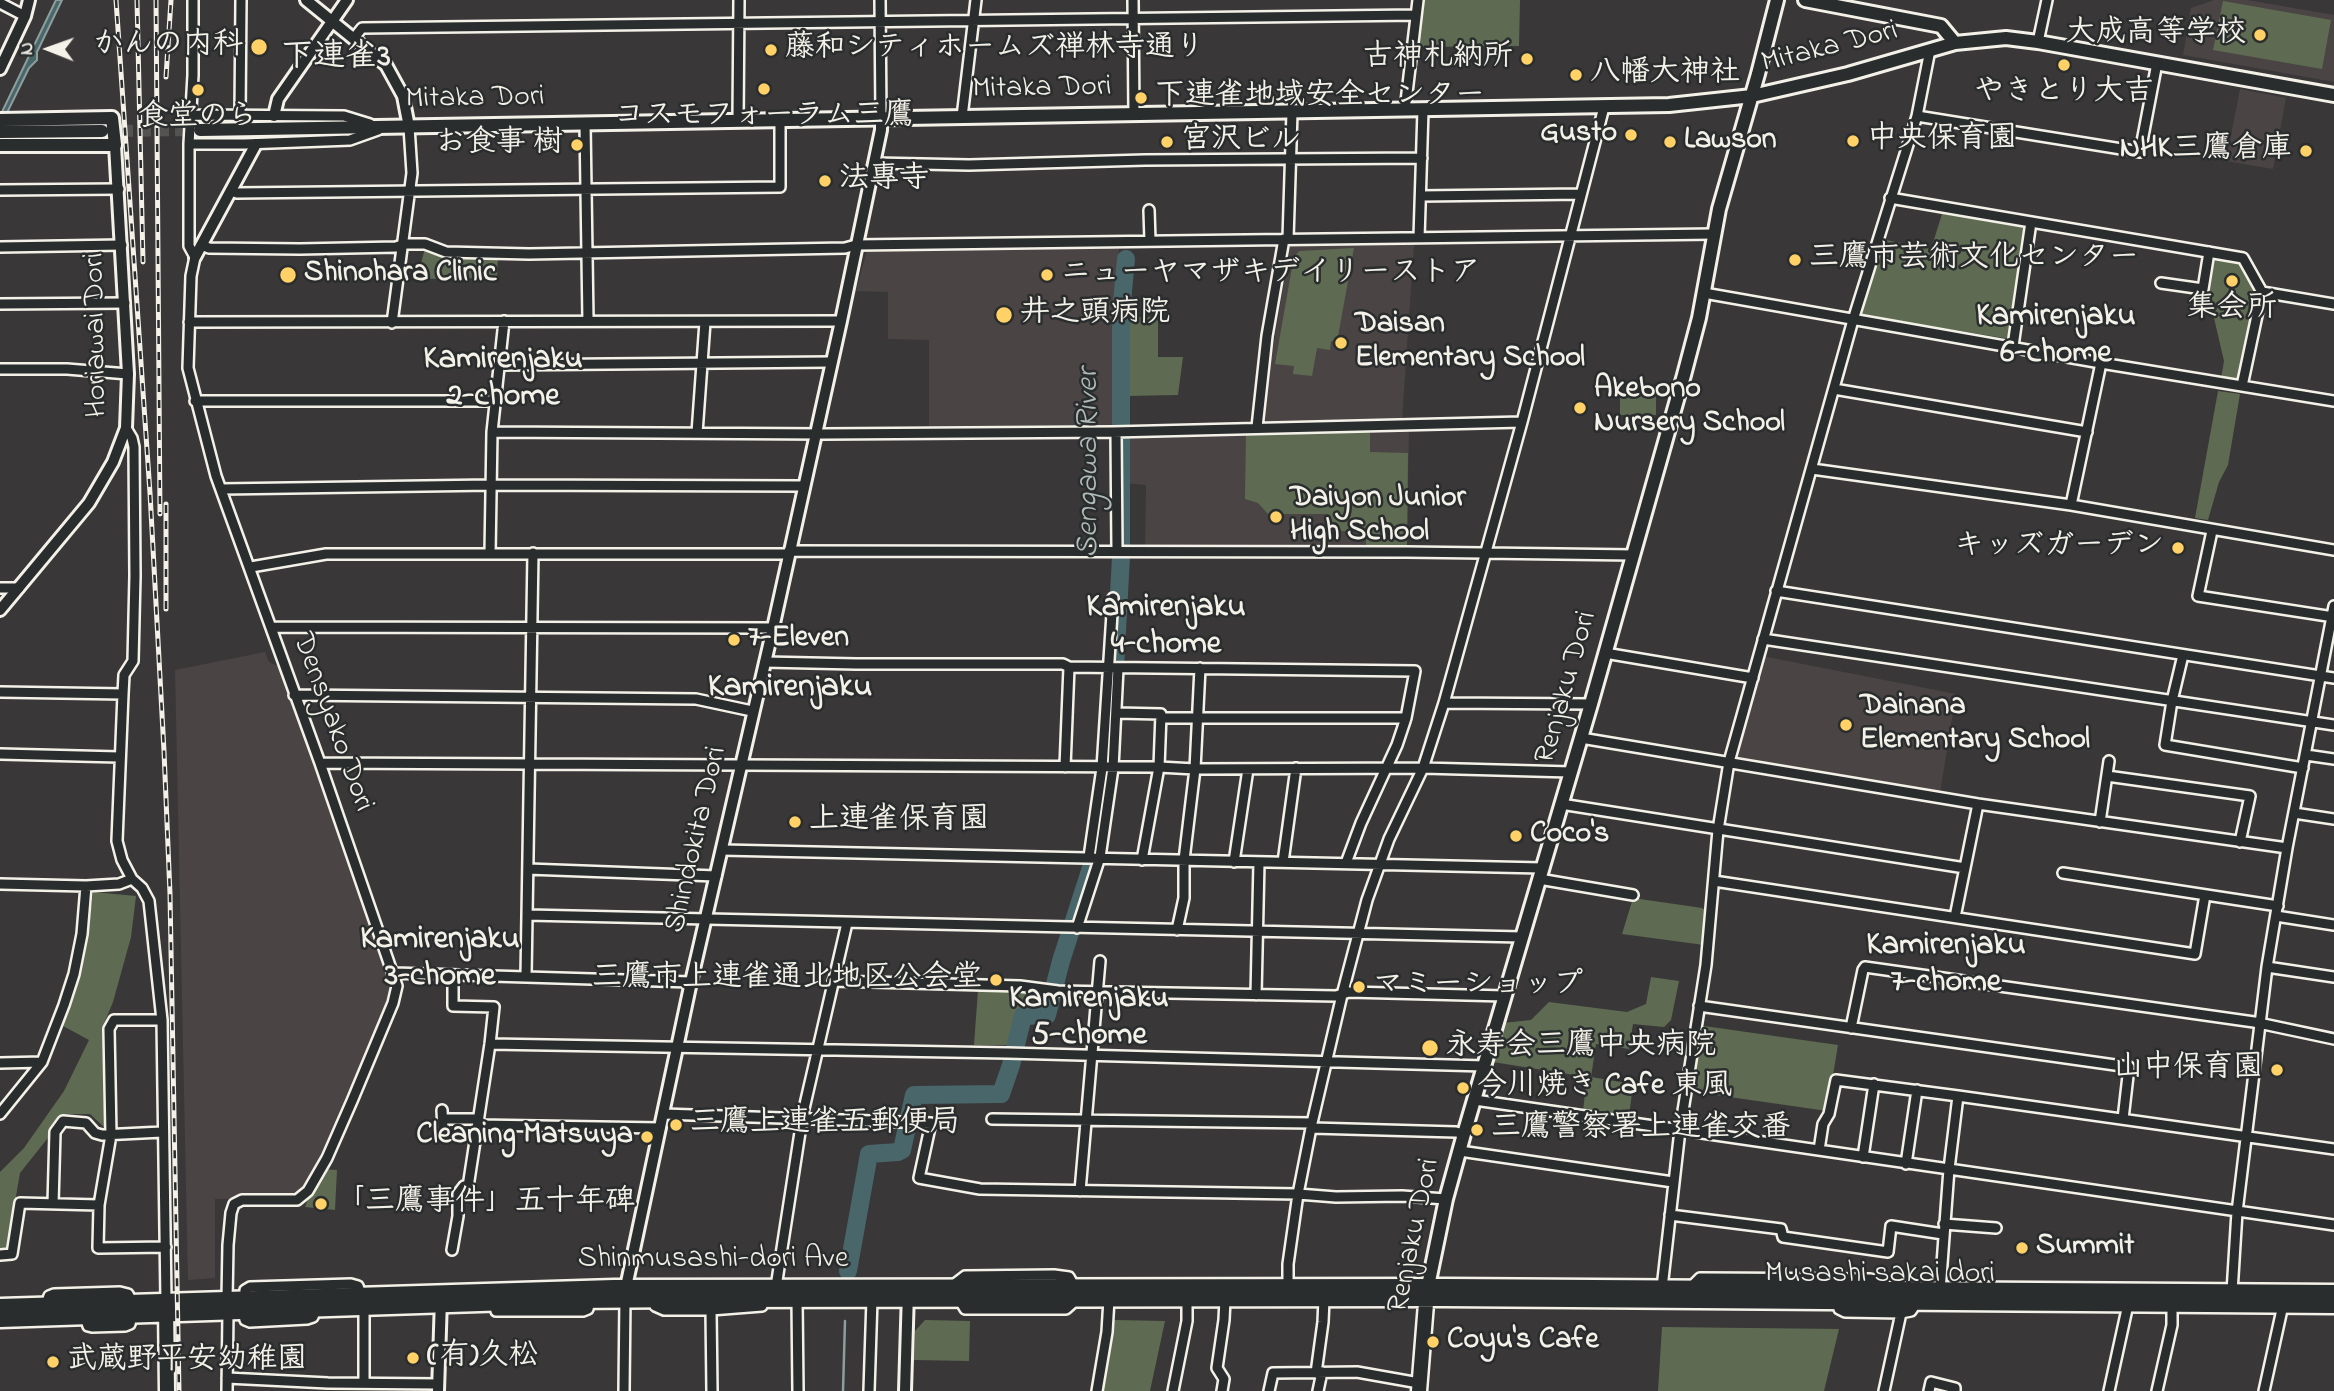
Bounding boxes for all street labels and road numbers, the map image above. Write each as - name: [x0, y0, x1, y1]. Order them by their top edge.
- street label: Mitaka Dori: [1758, 15, 1902, 83]
- street label: Mitaka Dori: [972, 71, 1112, 109]
- street label: Mitaka Dori: [405, 81, 545, 119]
- street label: Horiawai Dori: [79, 252, 117, 418]
- street label: Renjaku Dori: [1529, 608, 1607, 768]
- street label: Densyako Dori: [282, 629, 380, 817]
- street label: Shindokita Dori: [659, 743, 737, 937]
- street label: Renjaku Dori: [1382, 1155, 1450, 1317]
- street label: Shinmusashi-dori Ave: [578, 1243, 848, 1279]
- street label: Musashi sakai dori: [1765, 1258, 1995, 1294]

